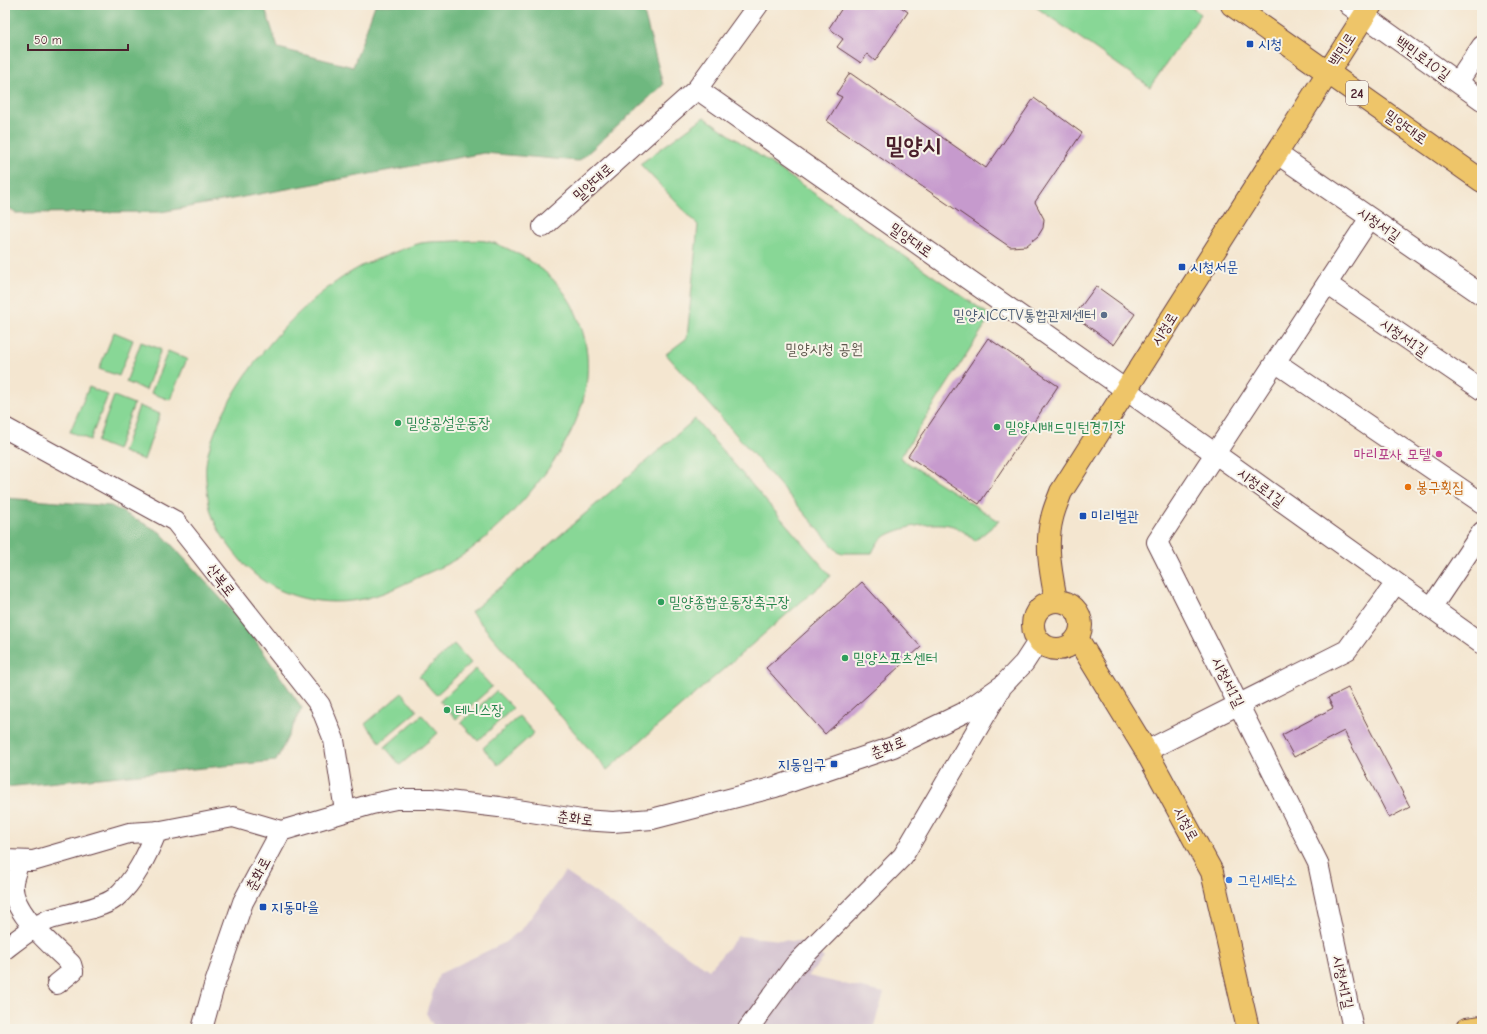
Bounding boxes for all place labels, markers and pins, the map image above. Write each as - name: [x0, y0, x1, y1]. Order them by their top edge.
- place label: 시청: [1258, 35, 1282, 53]
- marker: 시청: [1245, 39, 1255, 49]
- place label: 시청서문: [1190, 258, 1238, 276]
- marker: 시청서문: [1177, 262, 1187, 272]
- place label: 밀양시CCTV통합관제센터: [953, 306, 1096, 324]
- marker: 밀양시CCTV통합관제센터: [1099, 310, 1109, 320]
- place label: 밀양공설운동장: [406, 414, 491, 432]
- marker: 밀양공설운동장: [393, 418, 403, 428]
- place label: 밀양시배드민턴경기장: [1005, 418, 1126, 436]
- marker: 밀양시배드민턴경기장: [992, 422, 1002, 432]
- place label: 마리포사 모텔: [1354, 445, 1431, 463]
- marker: 마리포사 모텔: [1434, 449, 1444, 459]
- place label: 봉구횟집: [1416, 478, 1464, 496]
- marker: 봉구횟집: [1403, 482, 1413, 492]
- place label: 미리벌관: [1091, 507, 1139, 525]
- marker: 미리벌관: [1078, 511, 1088, 521]
- place label: 밀양종합운동장축구장: [669, 593, 790, 611]
- marker: 밀양종합운동장축구장: [656, 597, 666, 607]
- place label: 밀양스포츠센터: [853, 649, 938, 667]
- marker: 밀양스포츠센터: [840, 653, 850, 663]
- place label: 테니스장: [455, 701, 503, 719]
- marker: 테니스장: [442, 705, 452, 715]
- place label: 지동입구: [778, 755, 826, 773]
- marker: 지동입구: [829, 759, 839, 769]
- place label: 그린세탁소: [1237, 871, 1297, 889]
- marker: 그린세탁소: [1224, 875, 1234, 885]
- place label: 지동마을: [271, 898, 319, 916]
- marker: 지동마을: [258, 902, 268, 912]

